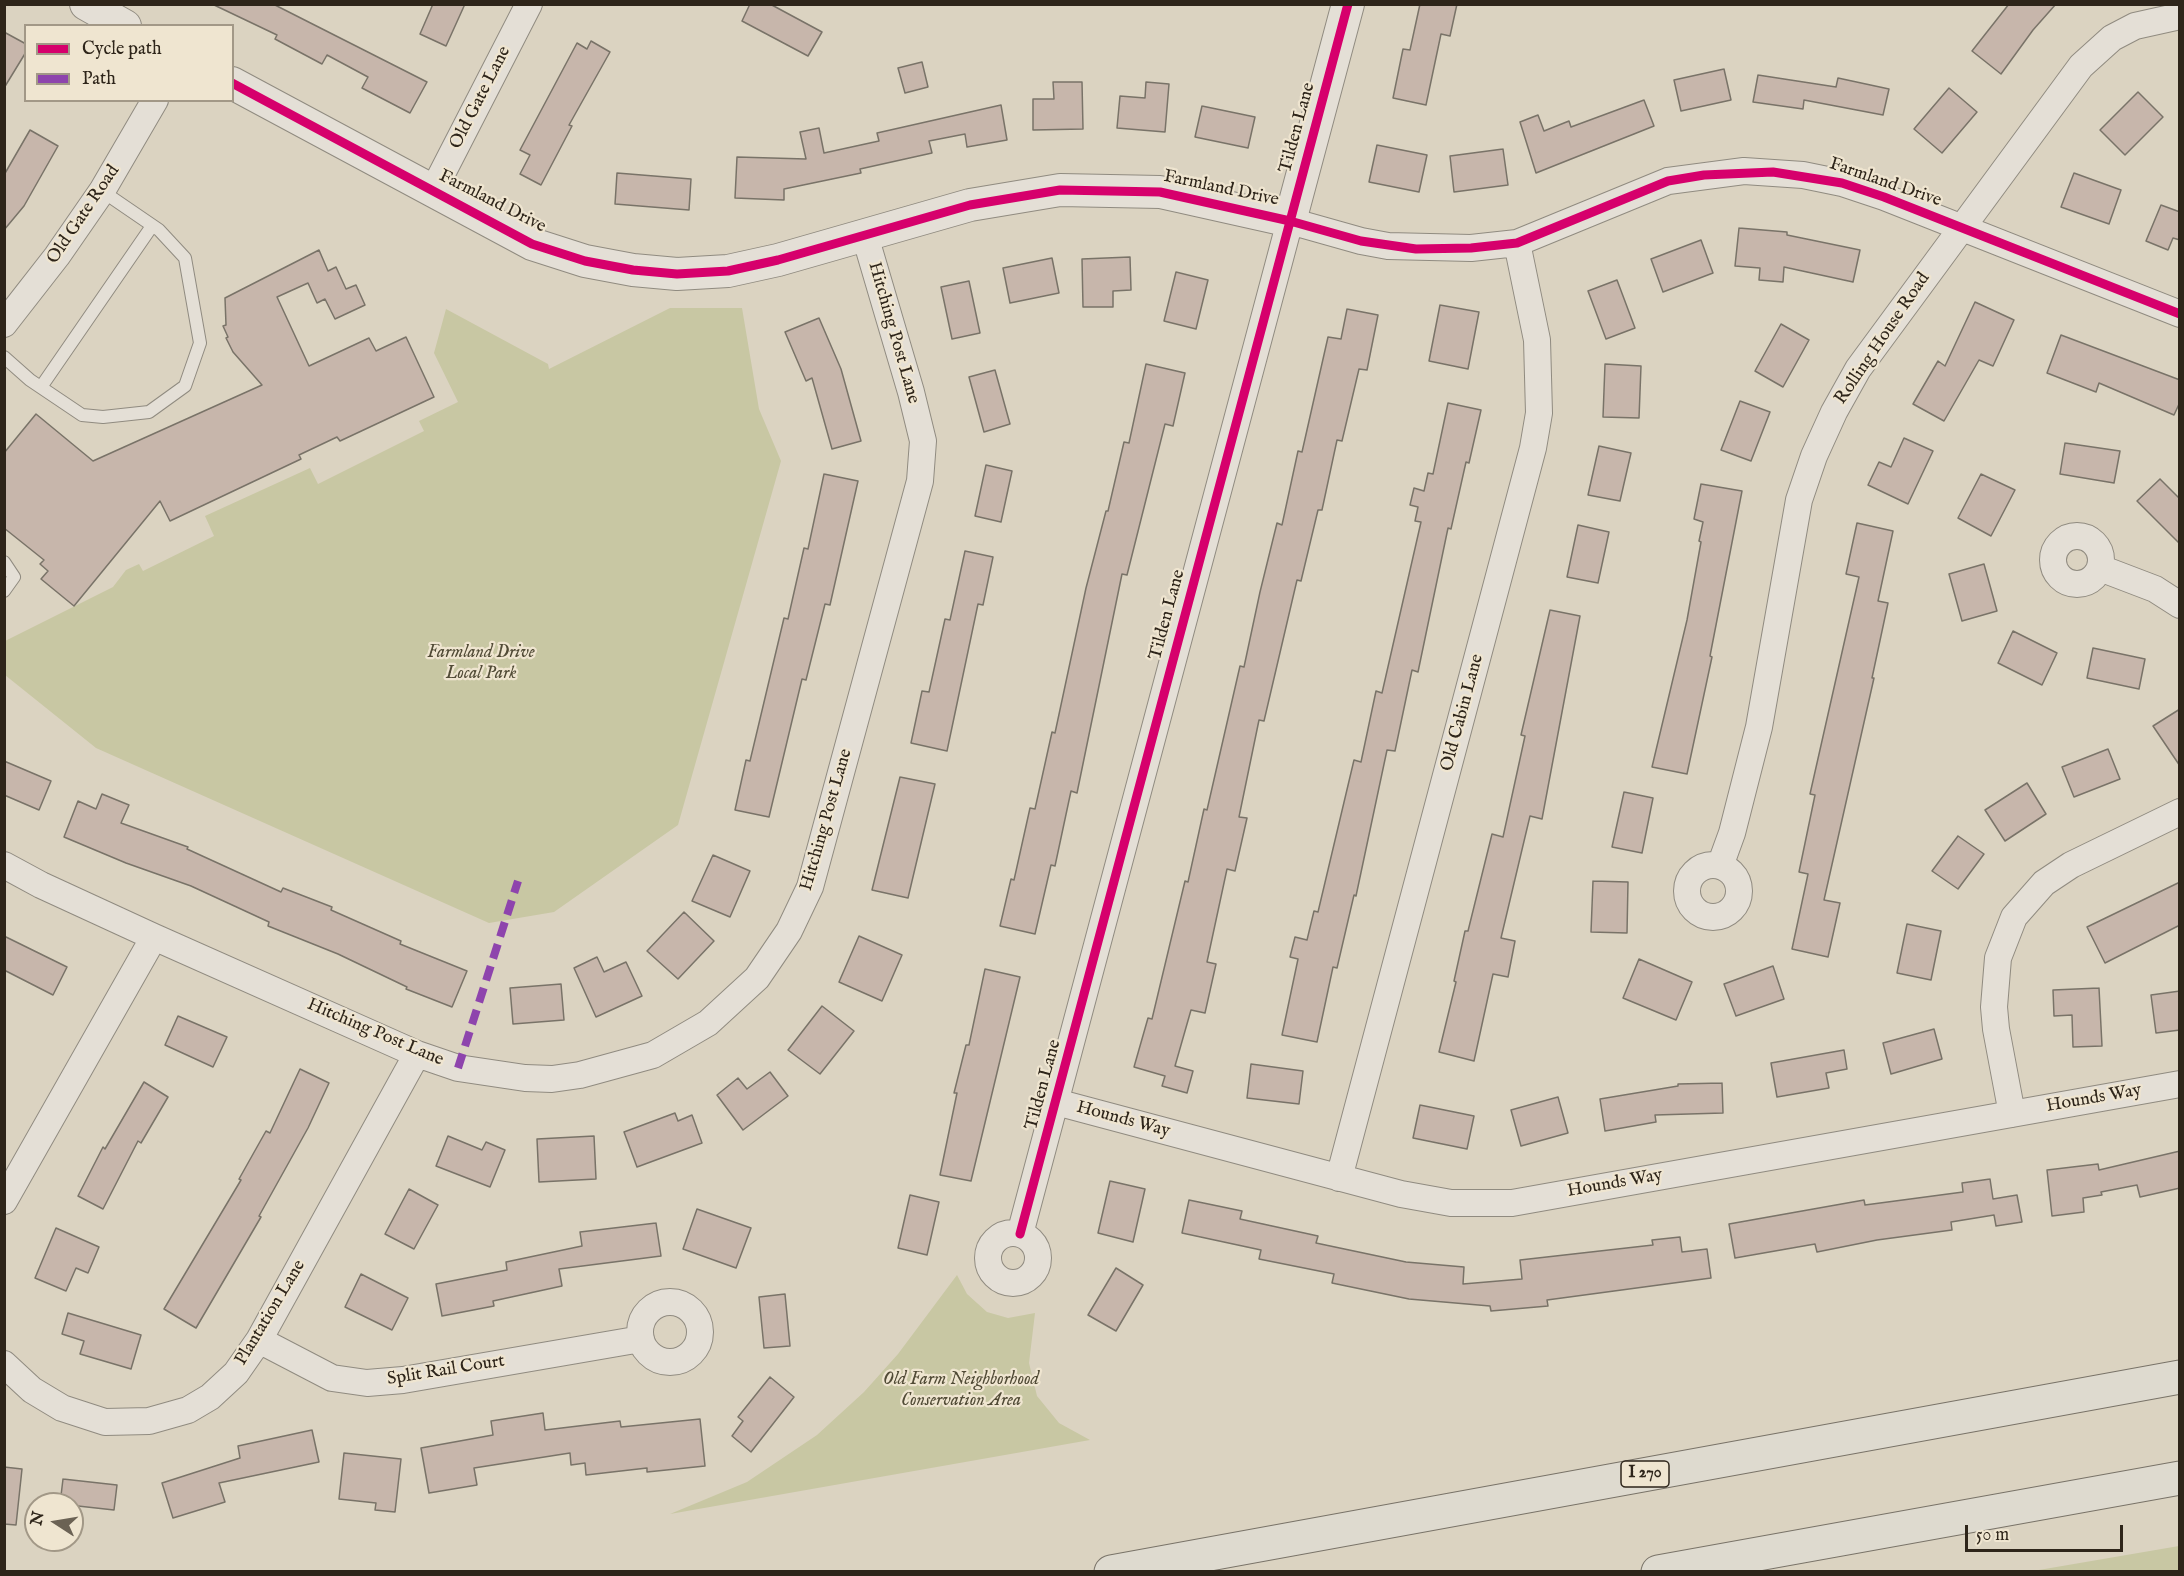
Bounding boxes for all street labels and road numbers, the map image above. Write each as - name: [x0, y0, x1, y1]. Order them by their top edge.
- street label: Old Gate Lane: [446, 43, 516, 153]
- street label: Tilden Lane: [1276, 80, 1320, 176]
- street label: Farmland Drive: [1826, 154, 1944, 212]
- street label: Old Gate Road: [43, 162, 125, 268]
- street label: Farmland Drive: [435, 166, 549, 238]
- street label: Farmland Drive: [1161, 166, 1281, 212]
- street label: Hitching Post Lane: [862, 260, 924, 406]
- street label: Rolling House Road: [1831, 269, 1935, 409]
- street label: Tilden Lane: [1146, 567, 1190, 663]
- street label: Old Cabin Lane: [1437, 652, 1489, 774]
- street label: Hitching Post Lane: [796, 747, 858, 893]
- street label: Hitching Post Lane: [303, 994, 447, 1072]
- street label: Tilden Lane: [1022, 1037, 1066, 1133]
- street label: Hounds Way: [2045, 1080, 2143, 1118]
- street label: Hounds Way: [1074, 1097, 1172, 1143]
- street label: Hounds Way: [1566, 1165, 1664, 1203]
- street label: Plantation Lane: [231, 1256, 311, 1370]
- street label: Split Rail Court: [386, 1351, 506, 1391]
- road number: I 270: [1621, 1461, 1669, 1487]

